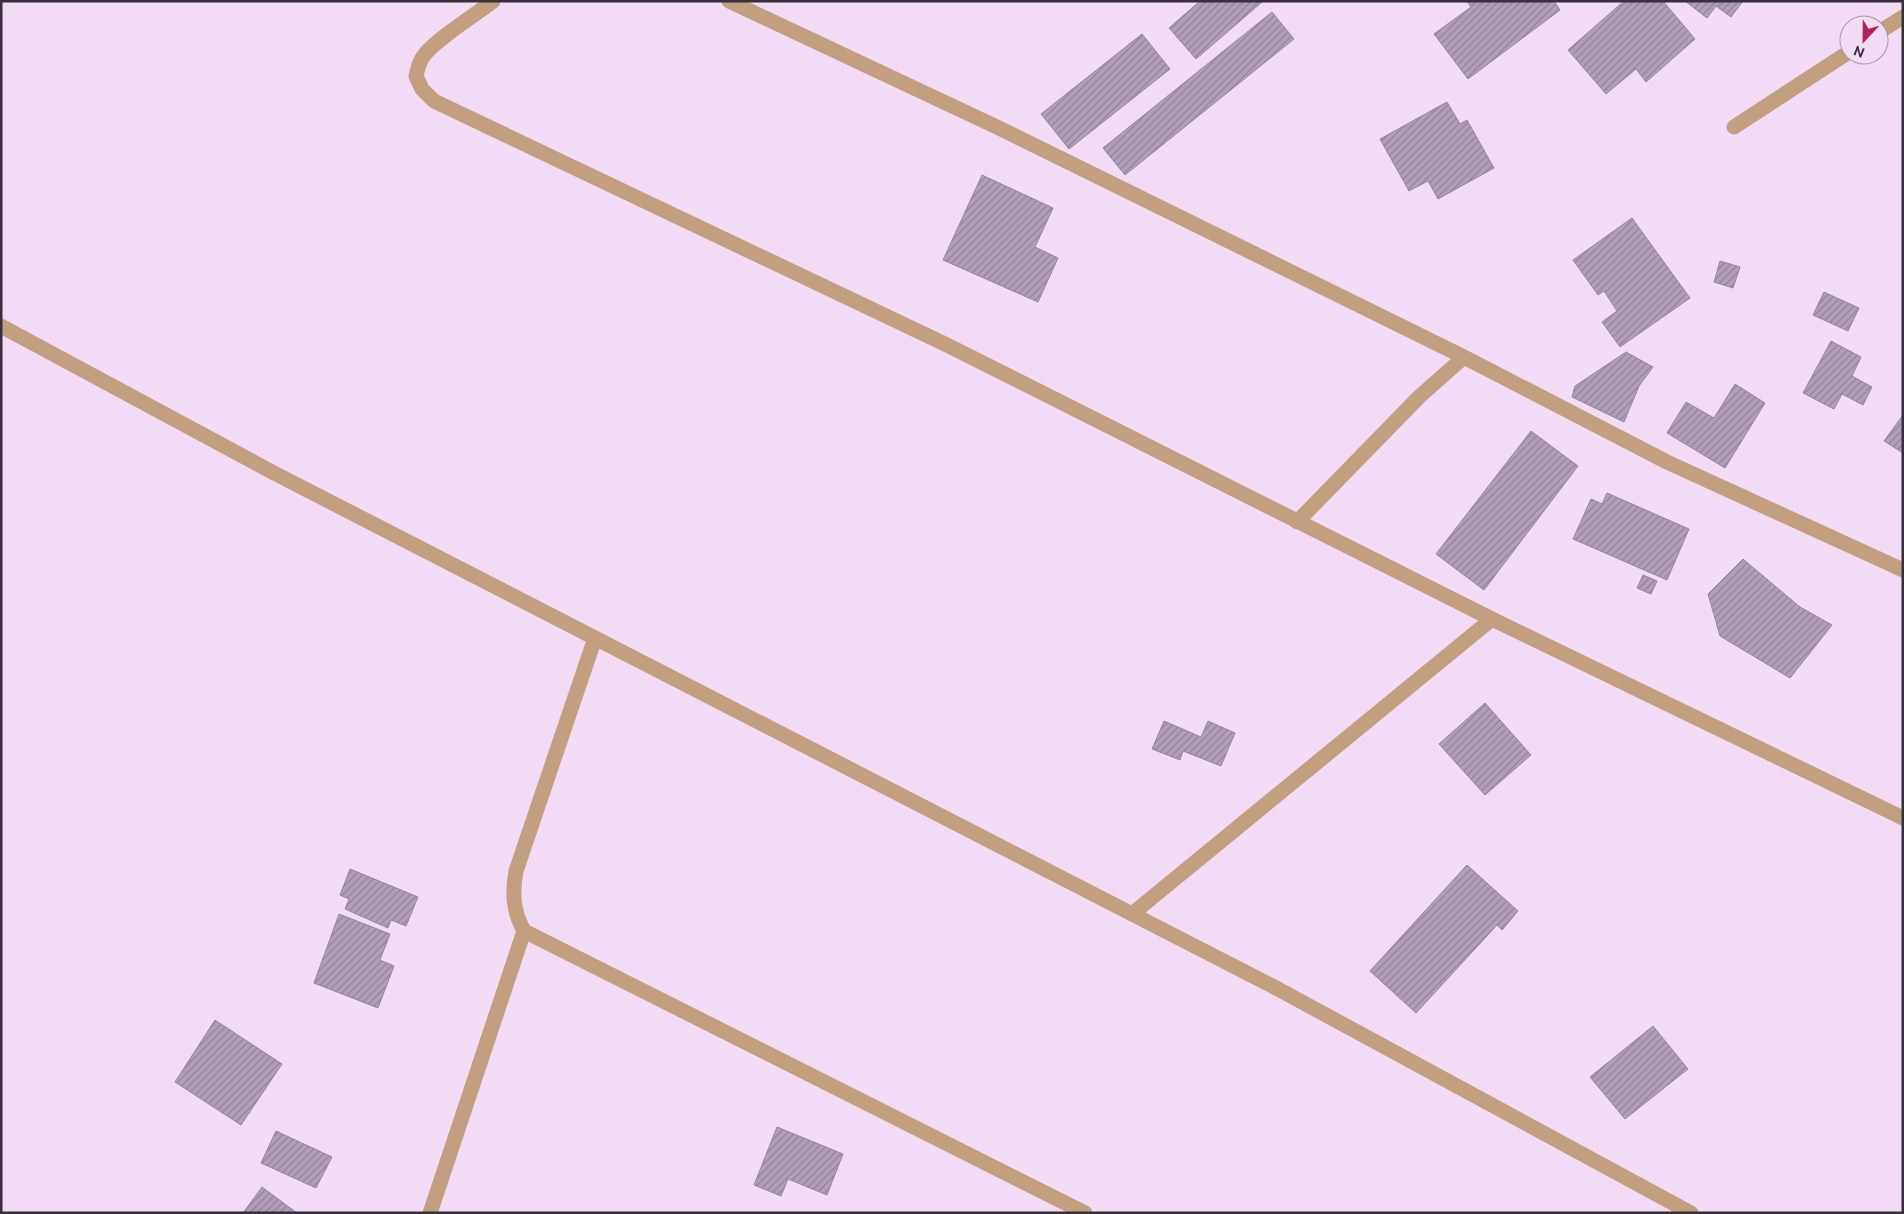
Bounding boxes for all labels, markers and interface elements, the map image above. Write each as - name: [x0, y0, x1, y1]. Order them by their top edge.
- north arrow: [1839, 15, 1889, 65]
- text: N: [1851, 43, 1867, 61]

